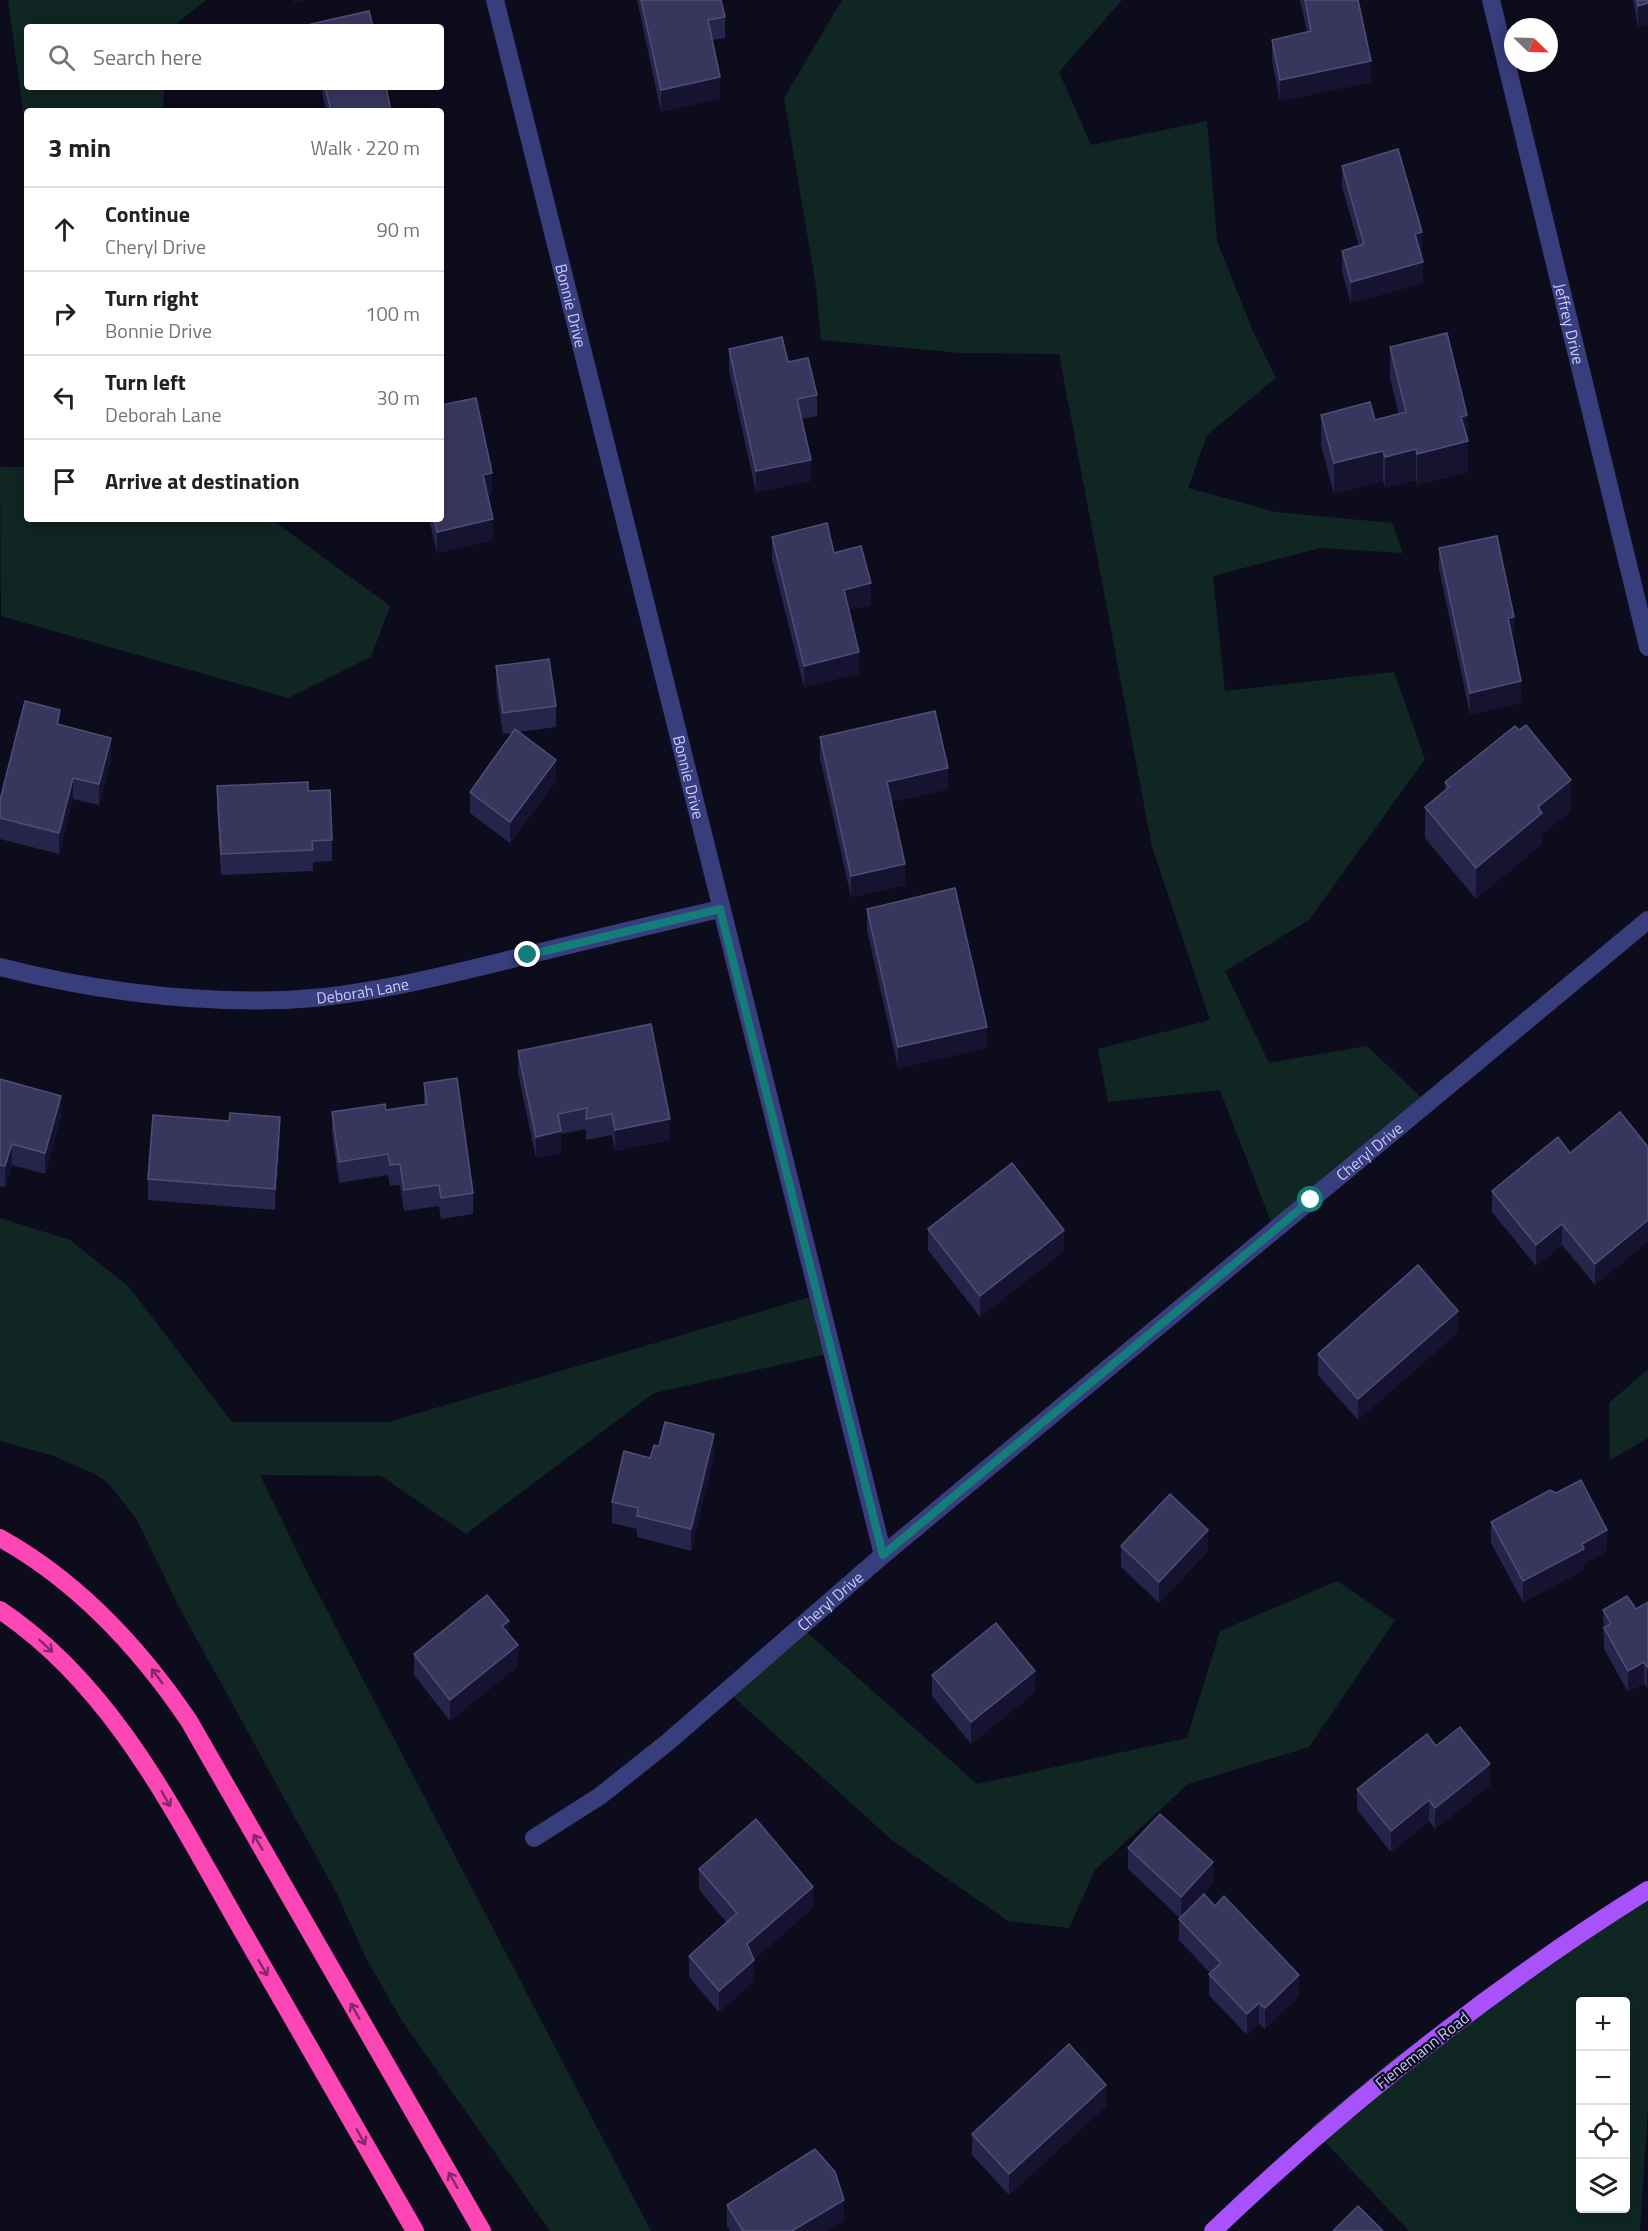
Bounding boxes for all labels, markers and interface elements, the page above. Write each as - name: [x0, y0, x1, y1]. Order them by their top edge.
- north arrow: [1504, 18, 1558, 72]
- search box: [24, 24, 444, 90]
- text: Search here: [93, 40, 202, 74]
- icon: search: [45, 41, 78, 74]
- text: 3 min: [48, 128, 111, 167]
- text: Walk · 220 m: [311, 132, 420, 163]
- text: Continue: [105, 197, 190, 231]
- icon: ahead: [48, 213, 81, 246]
- text: 90 m: [376, 214, 420, 245]
- text: Cheryl Drive: [105, 231, 206, 262]
- street label: Bonnie Drive: [549, 261, 593, 350]
- text: Turn right: [105, 281, 199, 315]
- street label: Jeffrey Drive: [1548, 281, 1591, 367]
- icon: right: [48, 297, 81, 330]
- text: 100 m: [365, 298, 420, 329]
- text: Bonnie Drive: [105, 315, 212, 346]
- text: Turn left: [105, 365, 186, 399]
- icon: left: [48, 381, 81, 414]
- text: 30 m: [376, 382, 420, 413]
- text: Deborah Lane: [105, 399, 222, 430]
- text: Arrive at destination: [105, 464, 300, 498]
- icon: arrive: [48, 465, 81, 498]
- street label: Bonnie Drive: [667, 733, 711, 822]
- route end: [514, 941, 540, 967]
- street label: Deborah Lane: [315, 971, 411, 1010]
- street label: Cheryl Drive: [1330, 1116, 1408, 1186]
- route start: [1297, 1186, 1323, 1212]
- street label: Cheryl Drive: [792, 1565, 869, 1637]
- one-way arrow: [39, 1639, 54, 1653]
- one-way arrow: [151, 1668, 163, 1684]
- one-way arrow: [160, 1790, 172, 1807]
- one-way arrow: [252, 1834, 264, 1851]
- one-way arrow: [258, 1959, 270, 1976]
- map controls: [1576, 1997, 1630, 2213]
- button: +: [1576, 1997, 1630, 2051]
- one-way arrow: [349, 2003, 361, 2020]
- street label: Fienemann Road: [1370, 2006, 1474, 2094]
- button: −: [1576, 2051, 1630, 2105]
- button: locate: [1576, 2105, 1630, 2159]
- one-way arrow: [355, 2128, 367, 2145]
- button: layers: [1576, 2159, 1630, 2213]
- one-way arrow: [446, 2172, 458, 2189]

